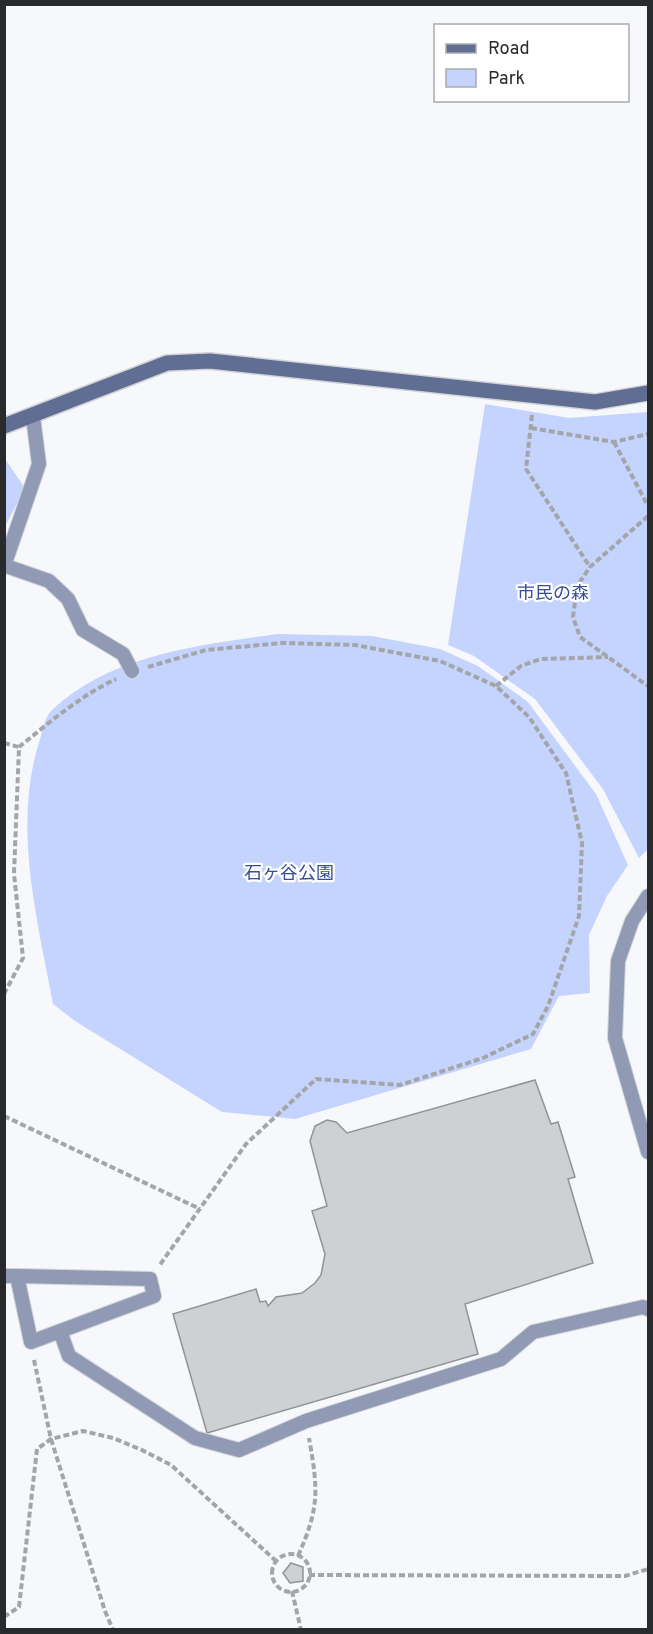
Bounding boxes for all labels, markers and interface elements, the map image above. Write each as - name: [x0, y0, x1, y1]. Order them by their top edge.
- legend: [434, 24, 629, 102]
- text: Road: [488, 38, 530, 61]
- text: Park: [488, 68, 525, 91]
- park label: 市民の森: [517, 583, 589, 606]
- park label: 石ヶ谷公園: [244, 863, 334, 886]

